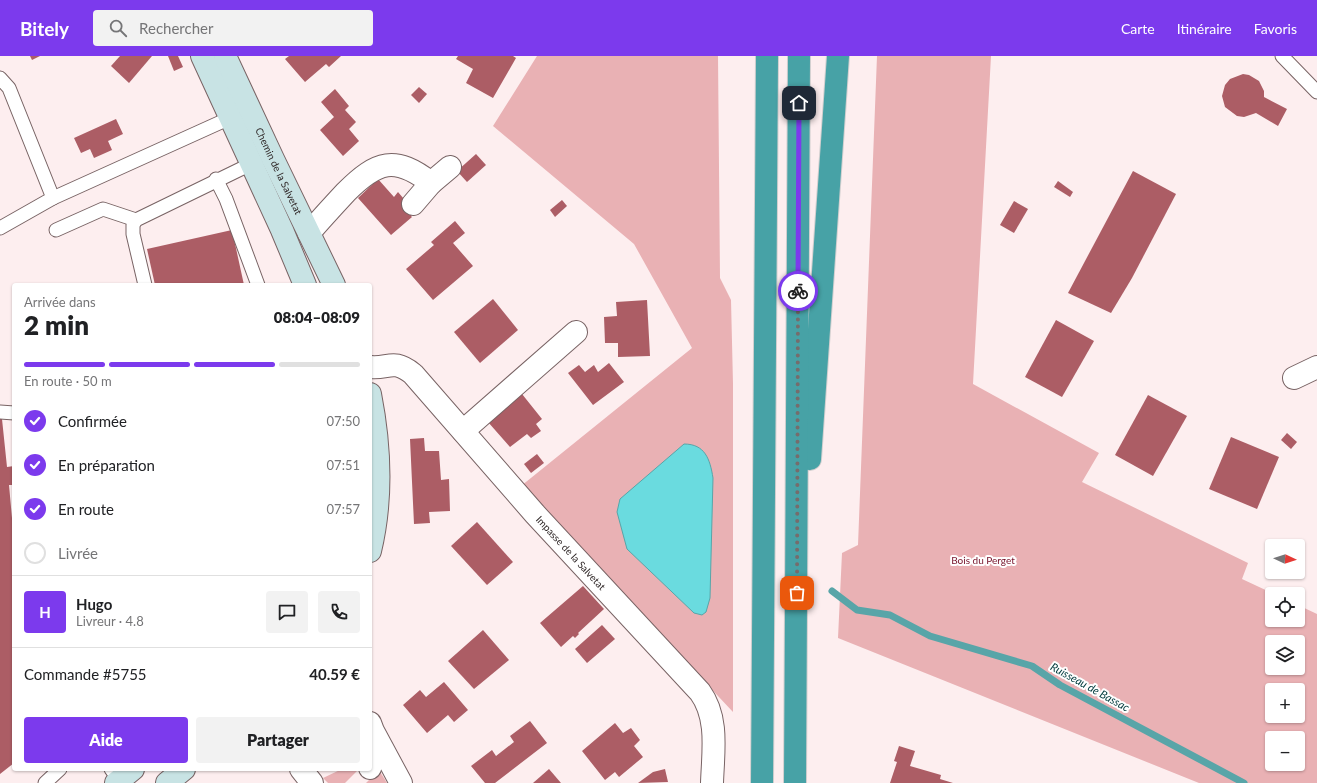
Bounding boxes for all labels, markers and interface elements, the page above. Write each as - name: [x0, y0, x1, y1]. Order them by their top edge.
- search box: [93, 10, 373, 46]
- text: Bitely: [20, 17, 69, 40]
- icon: search: [107, 17, 129, 39]
- text: Rechercher: [139, 19, 213, 37]
- text: Carte: [1121, 20, 1155, 37]
- text: Itinéraire: [1177, 20, 1232, 37]
- text: Favoris: [1254, 20, 1297, 37]
- pin: [782, 86, 816, 120]
- icon: home: [788, 92, 810, 114]
- street label: Chemin de la Salvetat: [253, 126, 305, 217]
- courier: [778, 271, 818, 311]
- icon: bike: [787, 280, 809, 302]
- text: Arrivée dans: [24, 294, 96, 310]
- text: 08:04–08:09: [274, 308, 360, 326]
- text: 2 min: [24, 309, 89, 341]
- text: En route · 50 m: [24, 373, 112, 389]
- icon: check: [24, 410, 46, 432]
- text: Confirmée: [58, 412, 127, 430]
- text: 07:50: [327, 413, 360, 429]
- icon: check: [24, 454, 46, 476]
- text: En préparation: [58, 456, 155, 474]
- text: 07:51: [327, 457, 360, 473]
- icon: check: [24, 498, 46, 520]
- text: En route: [58, 500, 114, 518]
- text: 07:57: [327, 501, 360, 517]
- street label: Impasse de la Salvetat: [534, 513, 608, 593]
- north arrow: [1265, 539, 1305, 579]
- map controls: [1265, 539, 1305, 771]
- text: Livrée: [58, 544, 98, 562]
- park label: Bois du Perget: [951, 554, 1015, 566]
- pin: [780, 576, 814, 610]
- icon: bag: [786, 582, 808, 604]
- button: locate: [1265, 587, 1305, 627]
- button: chat: [266, 591, 308, 633]
- button: phone: [318, 591, 360, 633]
- text: Hugo: [76, 595, 112, 613]
- text: H: [39, 603, 51, 621]
- text: Livreur · 4.8: [76, 613, 144, 629]
- button: layers: [1265, 635, 1305, 675]
- water label: Ruisseau de Bassac: [1049, 660, 1132, 714]
- text: Commande #5755: [24, 665, 147, 683]
- text: 40.59 €: [309, 665, 360, 683]
- button: +: [1265, 683, 1305, 723]
- button: Aide: [24, 717, 188, 763]
- button: Partager: [196, 717, 360, 763]
- button: −: [1265, 731, 1305, 771]

